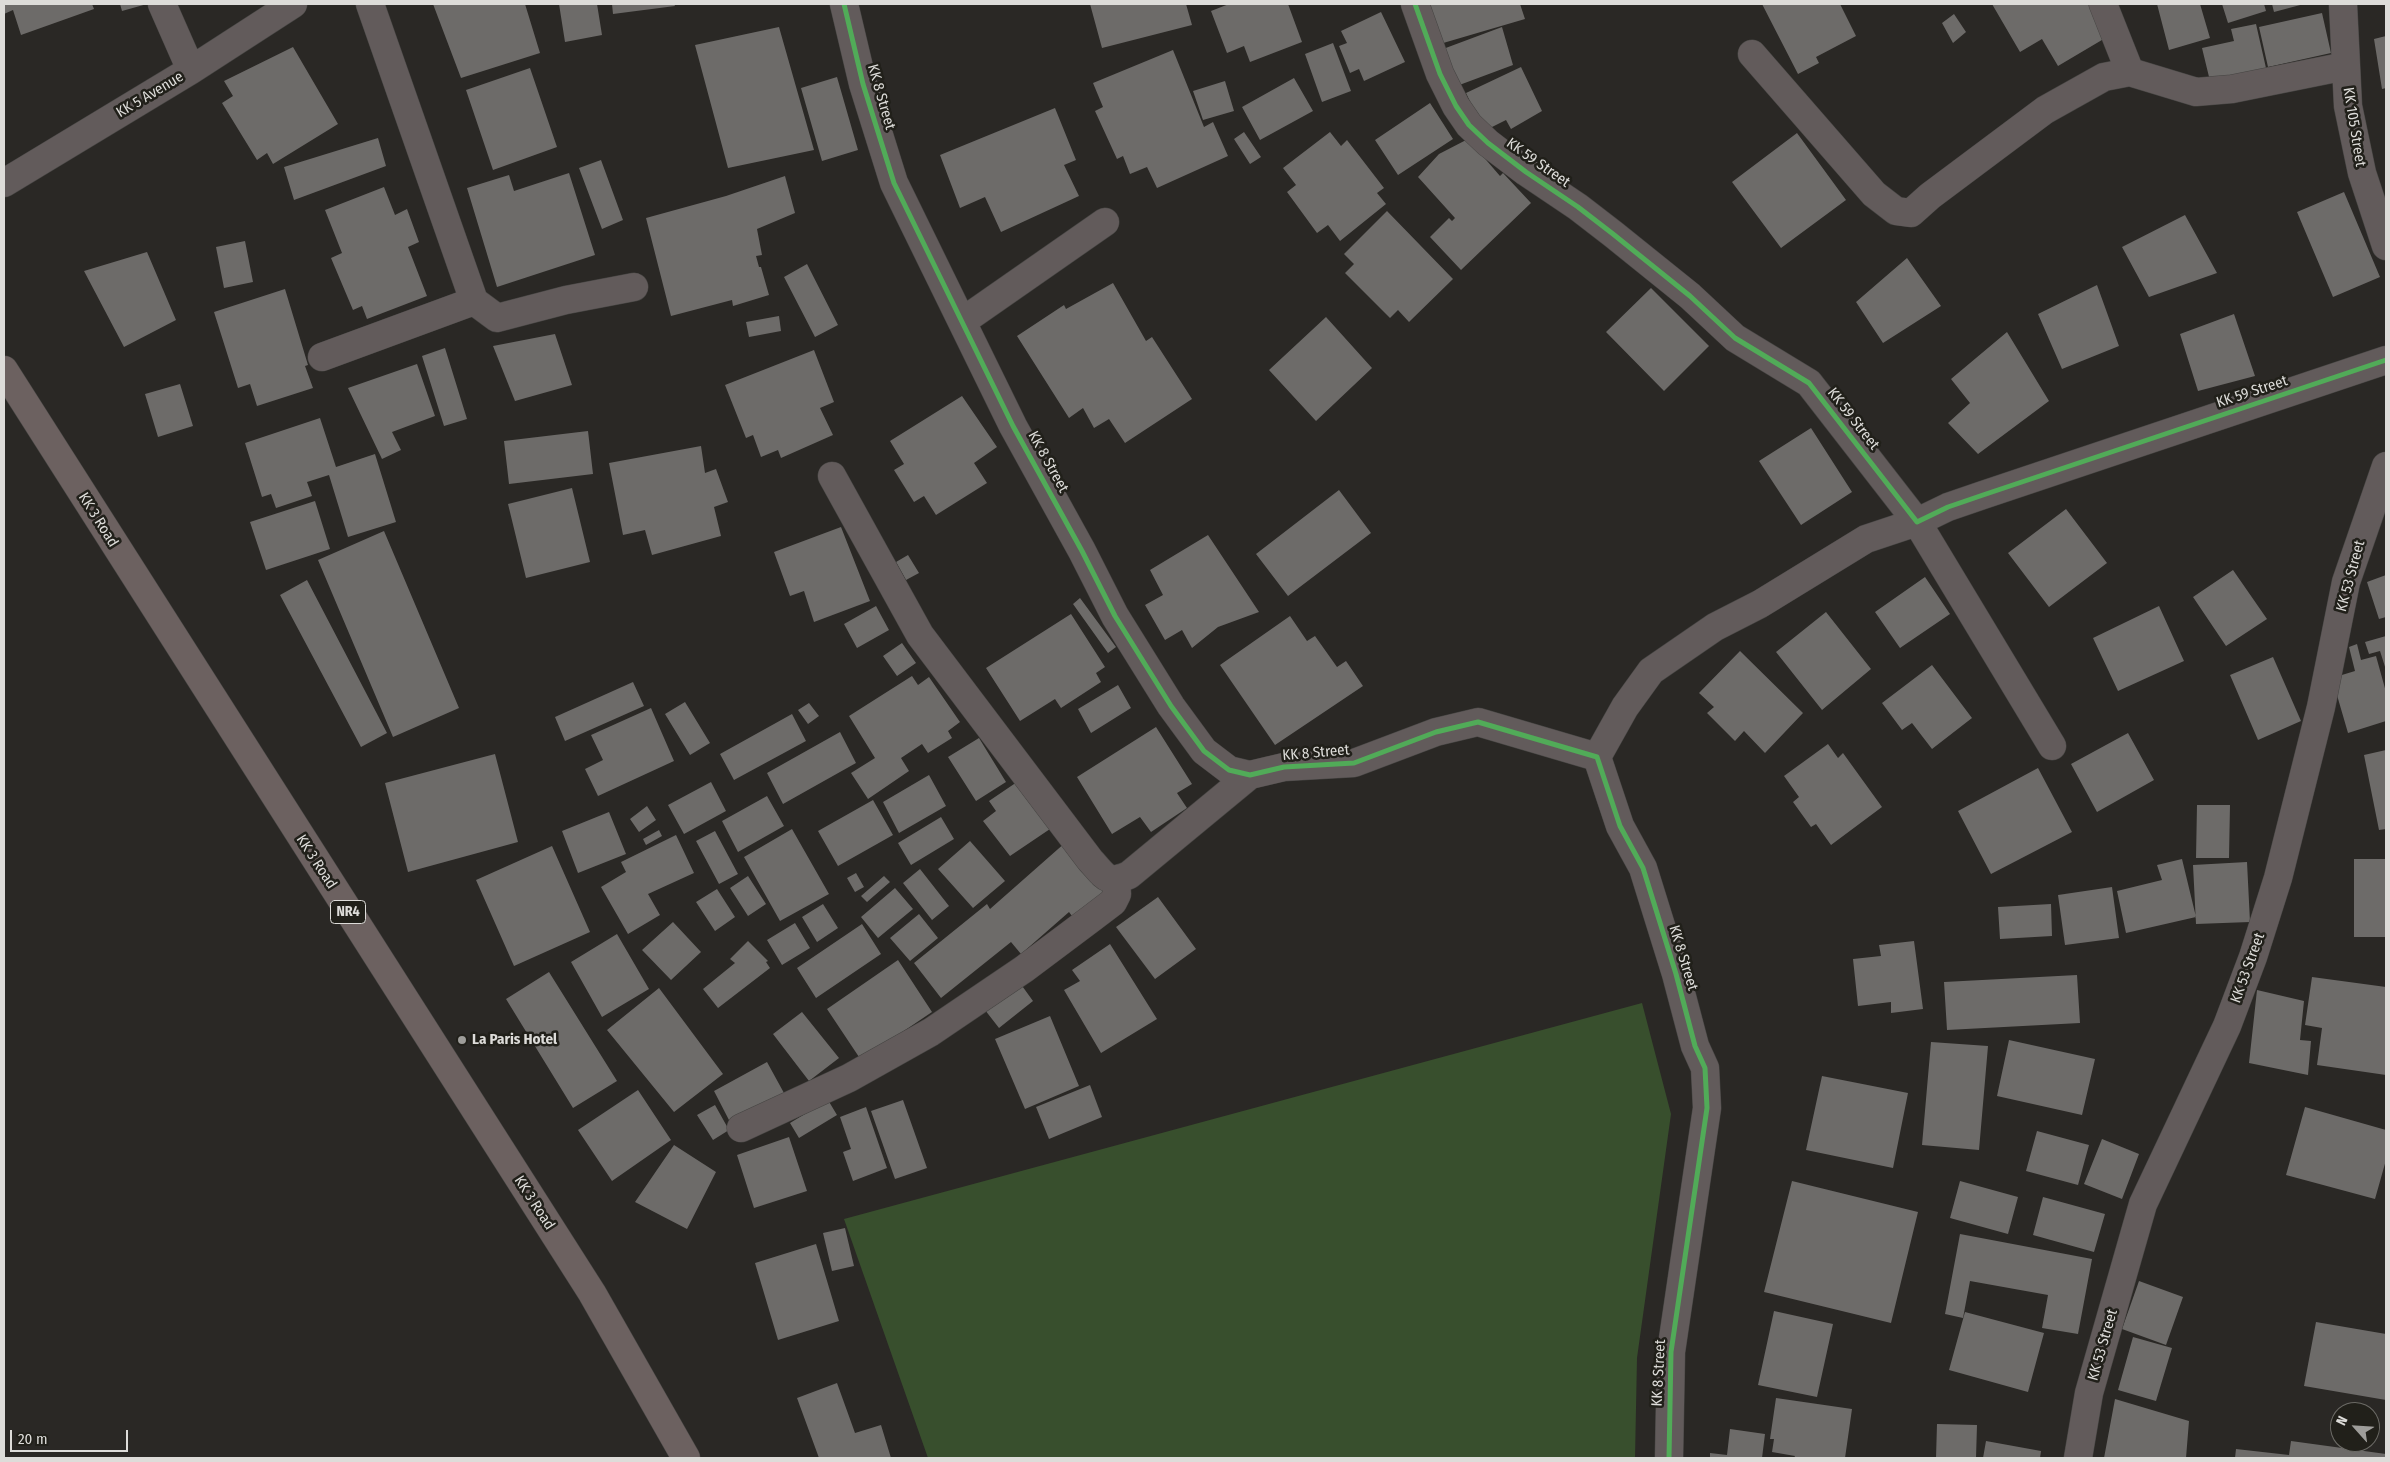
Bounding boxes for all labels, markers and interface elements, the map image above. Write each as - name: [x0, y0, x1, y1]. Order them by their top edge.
- street label: KK 8 Street: [863, 62, 899, 132]
- street label: KK 5 Avenue: [113, 68, 187, 122]
- street label: KK 105 Street: [2339, 86, 2369, 168]
- street label: KK 59 Street: [1503, 134, 1573, 192]
- street label: KK 59 Street: [2214, 372, 2290, 412]
- street label: KK 59 Street: [1823, 384, 1883, 454]
- street label: KK 8 Street: [1024, 428, 1072, 496]
- street label: KK 3 Road: [74, 489, 122, 551]
- street label: KK 53 Street: [2333, 538, 2369, 614]
- street label: KK 8 Street: [1282, 741, 1350, 765]
- street label: KK 3 Road: [292, 832, 340, 892]
- road number: NR4: [330, 900, 366, 924]
- street label: KK 8 Street: [1665, 923, 1701, 993]
- street label: KK 53 Street: [2227, 930, 2269, 1006]
- place label: La Paris Hotel: [472, 1031, 557, 1049]
- marker: La Paris Hotel: [456, 1034, 468, 1046]
- street label: KK 3 Road: [510, 1173, 558, 1233]
- street label: KK 53 Street: [2084, 1307, 2122, 1383]
- street label: KK 8 Street: [1648, 1339, 1670, 1407]
- north arrow: [2330, 1402, 2380, 1452]
- text: N: [2332, 1413, 2351, 1428]
- scale bar: [12, 1420, 130, 1452]
- text: 20 m: [18, 1430, 48, 1448]

